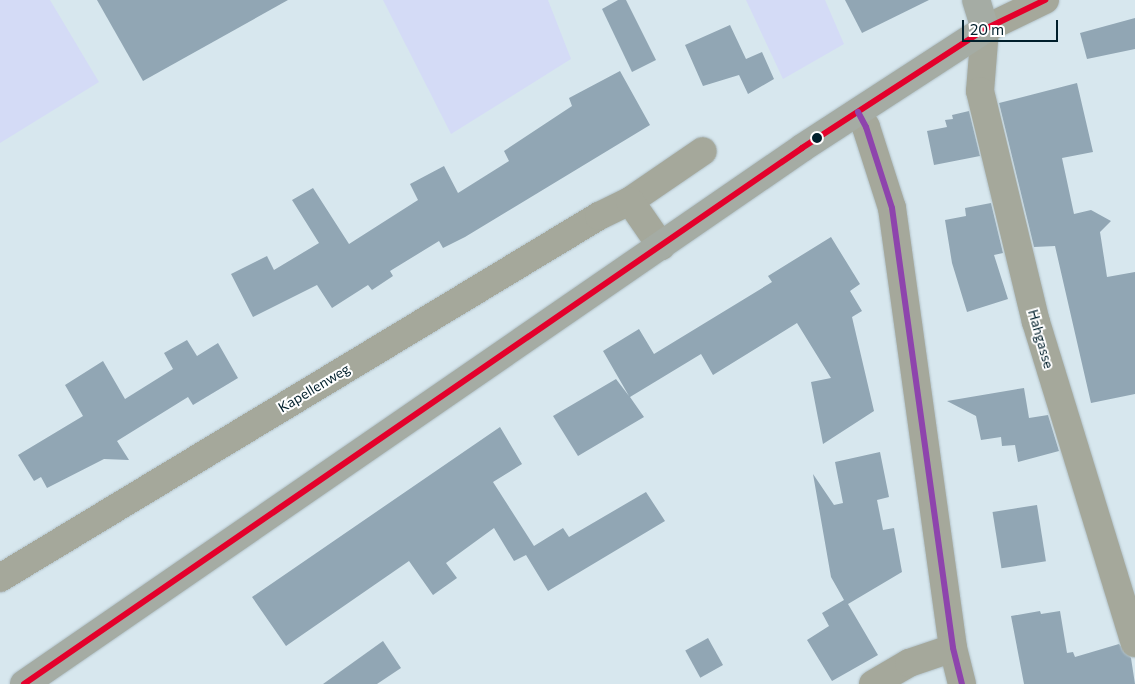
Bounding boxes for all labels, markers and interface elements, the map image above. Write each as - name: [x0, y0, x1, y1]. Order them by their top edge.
- scale bar: [965, 10, 1061, 42]
- text: 20 m: [970, 20, 1004, 38]
- unlabelled marker: [812, 133, 822, 143]
- street label: Hahgasse: [1025, 307, 1057, 371]
- street label: Kapellenweg: [275, 360, 353, 416]

